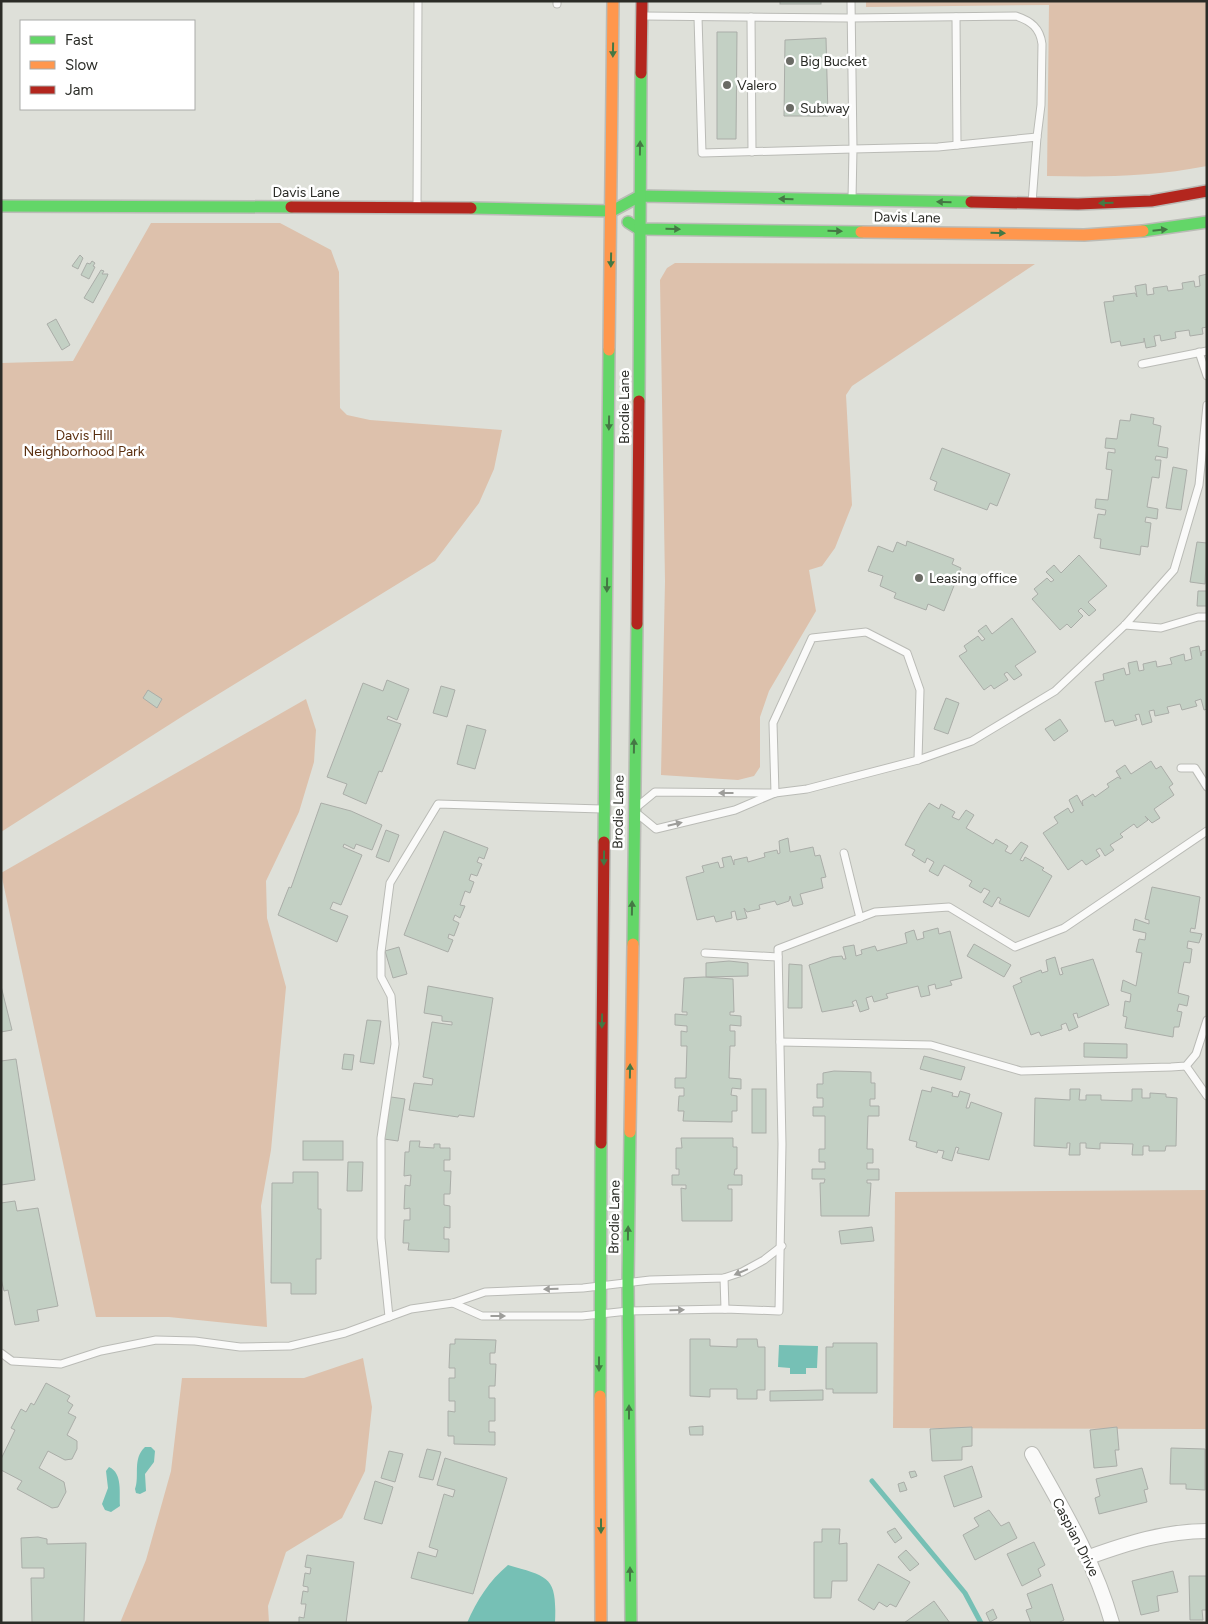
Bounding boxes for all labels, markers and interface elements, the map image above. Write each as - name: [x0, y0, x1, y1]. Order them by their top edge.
- legend: [20, 20, 195, 110]
- text: Fast: [65, 31, 94, 49]
- one-way arrow: [609, 42, 617, 58]
- place label: Big Bucket: [800, 53, 867, 70]
- marker: Big Bucket: [784, 55, 796, 67]
- text: Slow: [65, 56, 98, 74]
- place label: Valero: [737, 77, 777, 94]
- marker: Valero: [721, 79, 733, 91]
- text: Jam: [65, 81, 93, 99]
- place label: Subway: [800, 100, 850, 117]
- marker: Subway: [784, 102, 796, 114]
- one-way arrow: [636, 139, 644, 155]
- street label: Davis Lane: [272, 184, 340, 201]
- one-way arrow: [778, 195, 794, 203]
- one-way arrow: [936, 198, 952, 206]
- one-way arrow: [1098, 199, 1114, 207]
- street label: Davis Lane: [873, 208, 941, 227]
- one-way arrow: [665, 225, 681, 233]
- one-way arrow: [1152, 225, 1168, 233]
- one-way arrow: [828, 227, 844, 235]
- one-way arrow: [990, 229, 1006, 237]
- one-way arrow: [607, 252, 615, 268]
- street label: Brodie Lane: [616, 370, 633, 444]
- one-way arrow: [604, 415, 612, 431]
- park label: Davis Hill Neighborhood Park: [23, 427, 145, 460]
- place label: Leasing office: [929, 570, 1018, 587]
- marker: Leasing office: [913, 572, 925, 584]
- one-way arrow: [602, 577, 610, 593]
- one-way arrow: [630, 737, 638, 753]
- street label: Brodie Lane: [609, 775, 628, 849]
- one-way arrow: [718, 789, 734, 797]
- one-way arrow: [667, 820, 682, 828]
- one-way arrow: [600, 850, 608, 866]
- one-way arrow: [628, 900, 636, 916]
- one-way arrow: [598, 1013, 606, 1029]
- one-way arrow: [626, 1062, 634, 1078]
- street label: Brodie Lane: [605, 1180, 624, 1254]
- one-way arrow: [625, 1225, 633, 1241]
- one-way arrow: [734, 1268, 748, 1276]
- one-way arrow: [543, 1285, 559, 1293]
- one-way arrow: [669, 1306, 685, 1314]
- one-way arrow: [491, 1312, 507, 1320]
- one-way arrow: [596, 1356, 604, 1372]
- one-way arrow: [625, 1403, 633, 1419]
- street label: Caspian Drive: [1048, 1495, 1103, 1580]
- one-way arrow: [597, 1518, 605, 1534]
- one-way arrow: [626, 1566, 634, 1582]

